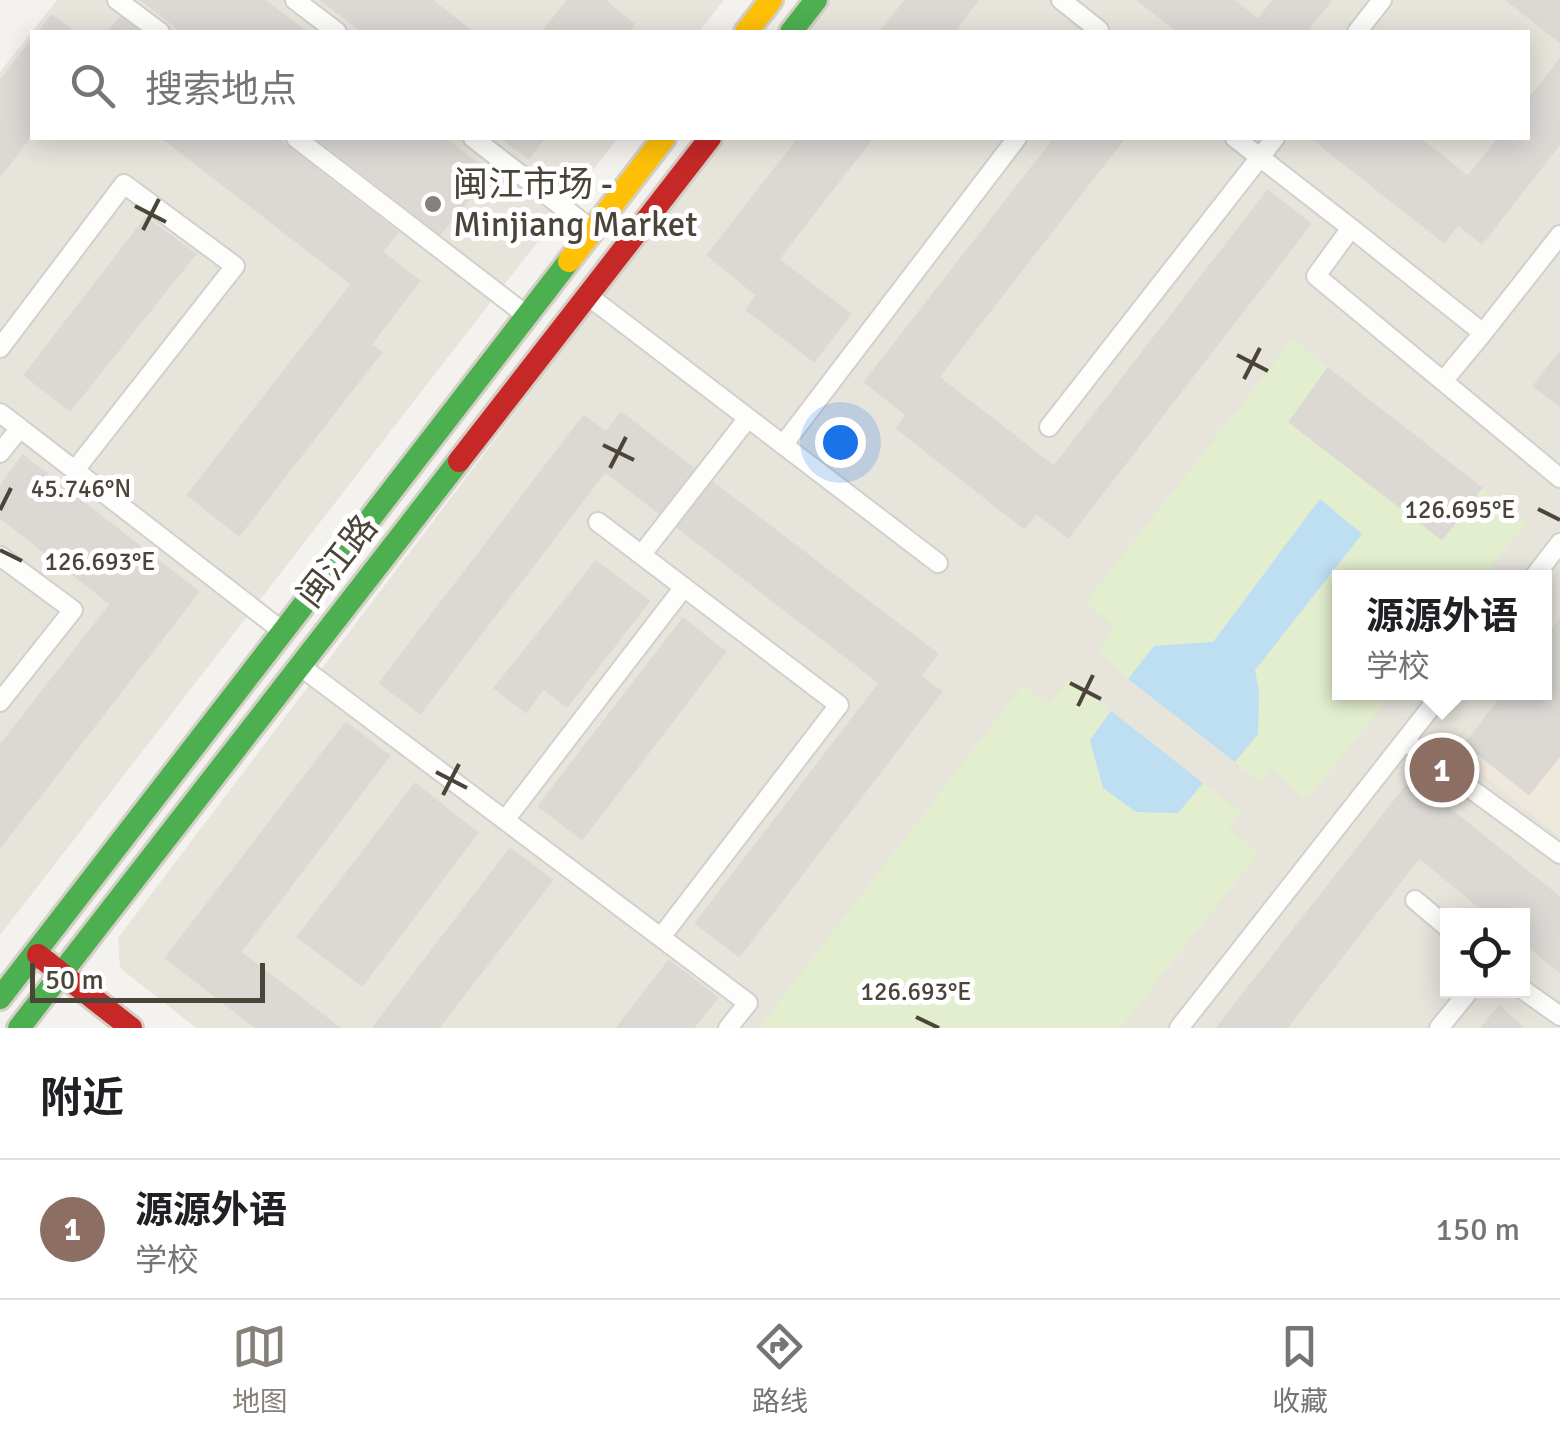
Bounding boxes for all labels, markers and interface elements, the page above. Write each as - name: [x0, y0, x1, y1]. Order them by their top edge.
- search box: [30, 30, 1530, 140]
- icon: search: [65, 58, 120, 113]
- text: 搜索地点: [145, 66, 297, 113]
- place label: 闽江市场 - Minjiang Market: [453, 163, 698, 246]
- marker: 闽江市场 - Minjiang Market: [422, 193, 444, 215]
- your location: [815, 417, 866, 468]
- text: 45.746°N: [31, 473, 131, 504]
- text: 126.695°E: [1405, 494, 1516, 525]
- street label: 闽江路: [288, 507, 387, 616]
- text: 126.693°E: [45, 546, 156, 577]
- popup: [1332, 570, 1552, 700]
- text: 源源外语: [1366, 593, 1518, 640]
- text: 学校: [1366, 647, 1430, 686]
- pin: 1: [1410, 732, 1474, 808]
- map controls: [1440, 908, 1530, 998]
- button: locate: [1440, 908, 1530, 998]
- scale bar: [30, 958, 265, 1003]
- text: 50 m: [45, 963, 104, 997]
- text: 126.693°E: [861, 976, 972, 1007]
- text: 附近: [40, 1073, 124, 1124]
- text: 源源外语: [135, 1187, 287, 1234]
- text: 1: [64, 1210, 81, 1249]
- text: 150 m: [1436, 1210, 1520, 1249]
- text: 学校: [135, 1241, 199, 1280]
- tab: 地图: [232, 1319, 288, 1419]
- tab: 路线: [752, 1319, 808, 1419]
- tab: 收藏: [1272, 1319, 1328, 1419]

